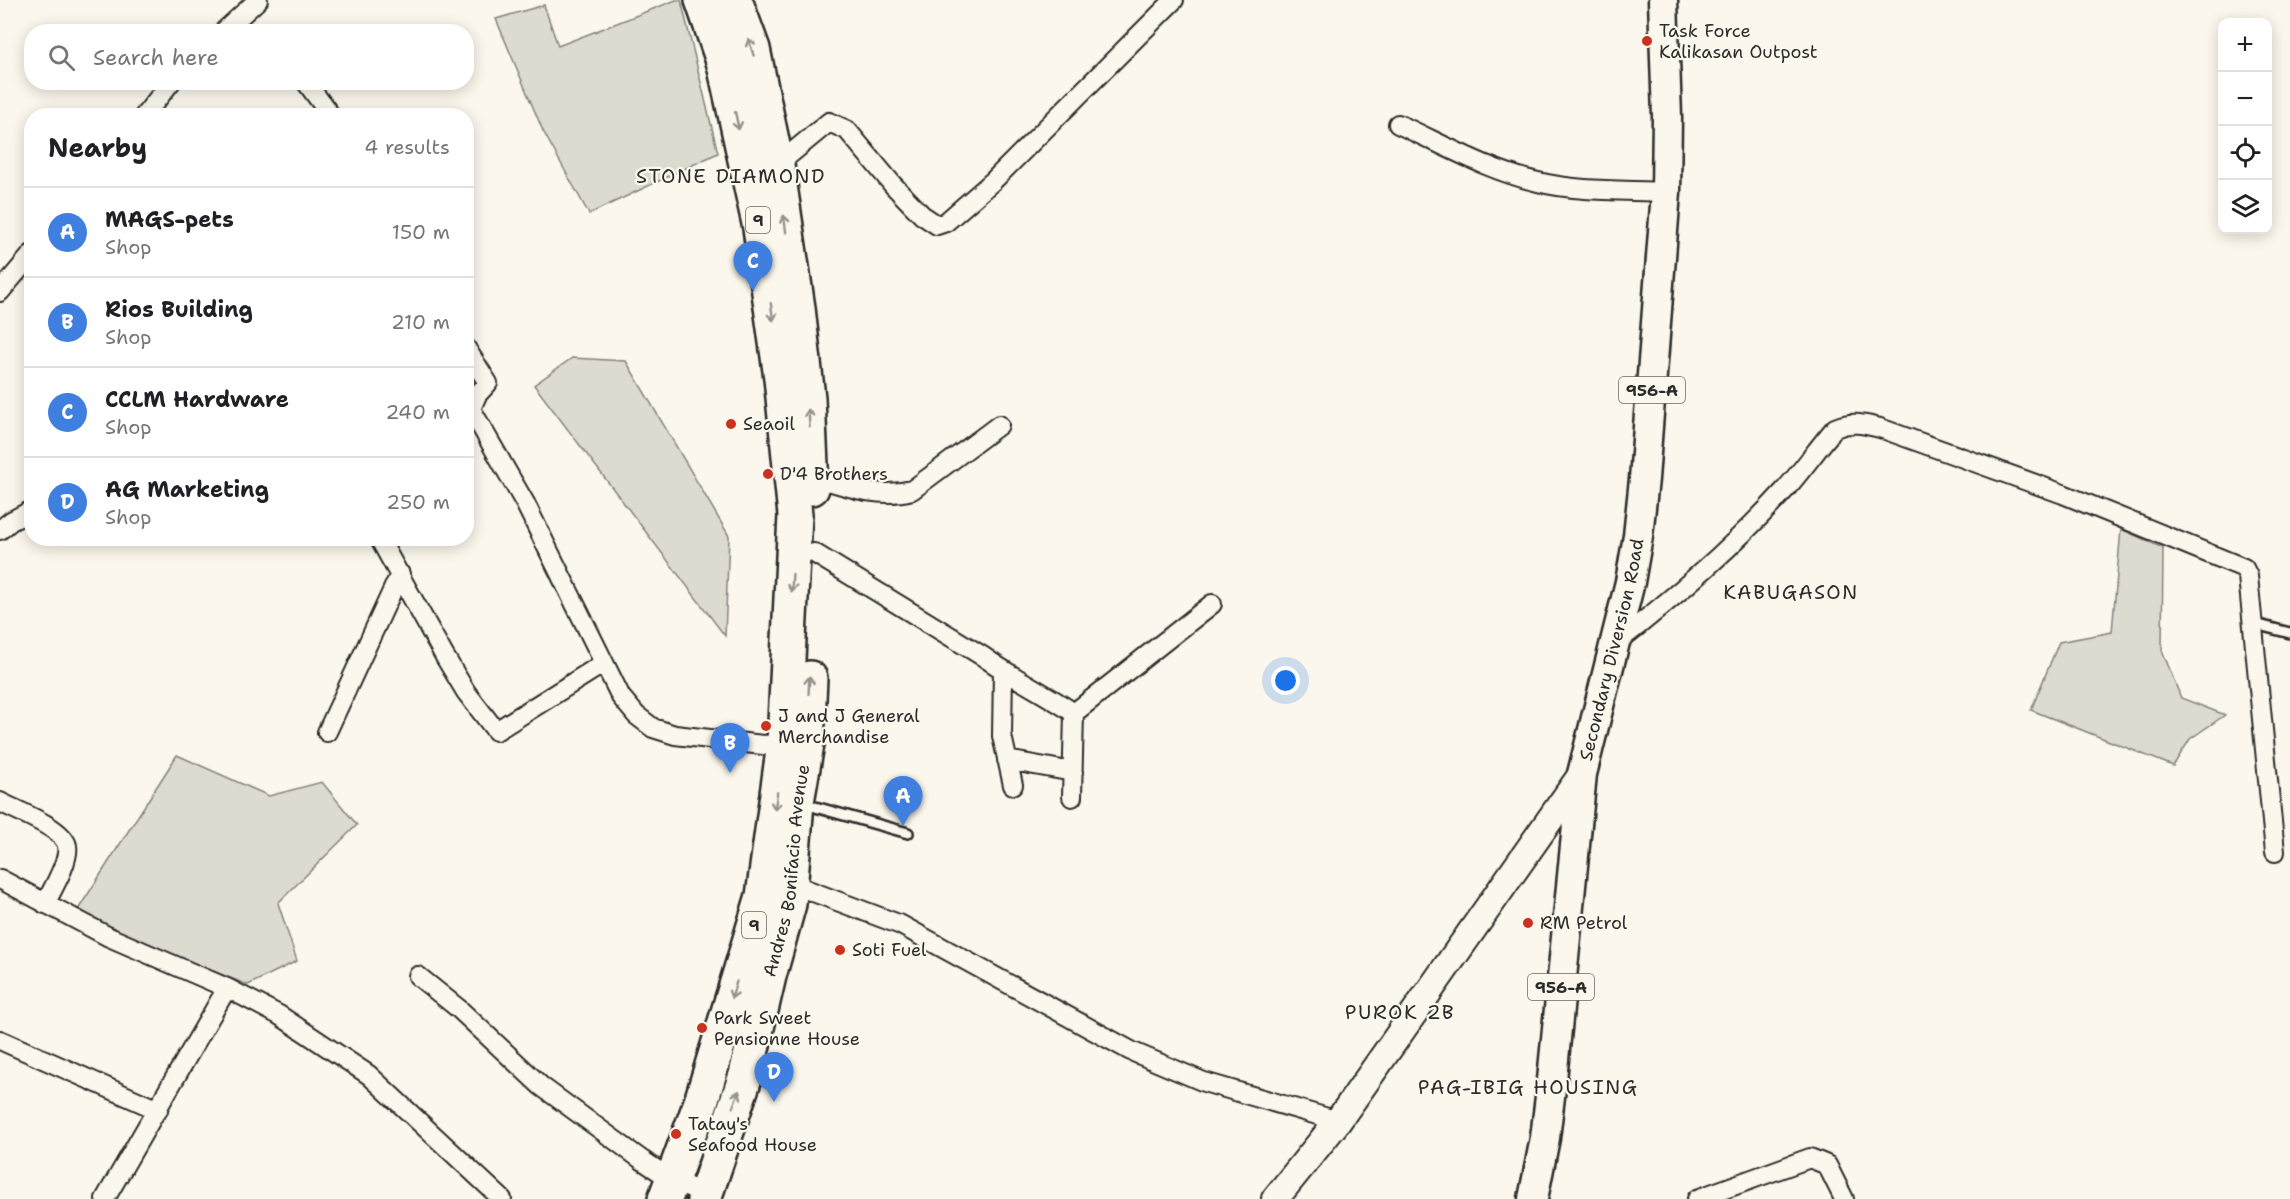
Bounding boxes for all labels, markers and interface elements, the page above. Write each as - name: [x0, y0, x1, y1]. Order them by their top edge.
- map controls: [2218, 18, 2272, 234]
- button: +: [2218, 18, 2272, 72]
- place label: Task Force Kalikasan Outpost: [1659, 19, 1818, 64]
- search box: [24, 24, 474, 90]
- marker: Task Force Kalikasan Outpost: [1640, 34, 1654, 48]
- one-way arrow: [745, 38, 756, 57]
- icon: search: [45, 41, 78, 74]
- text: Search here: [93, 43, 219, 72]
- button: −: [2218, 72, 2272, 126]
- one-way arrow: [731, 111, 743, 130]
- button: locate: [2218, 126, 2272, 180]
- text: Nearby: [48, 130, 147, 165]
- text: 4 results: [364, 134, 450, 160]
- district label: STONE DIAMOND: [636, 163, 826, 189]
- button: layers: [2218, 180, 2272, 234]
- text: MAGS-pets: [105, 205, 234, 234]
- road number: 9: [746, 207, 770, 233]
- one-way arrow: [780, 215, 791, 235]
- text: A: [60, 219, 75, 245]
- text: 150 m: [392, 219, 450, 245]
- text: Shop: [105, 234, 152, 260]
- pin: C: [734, 242, 772, 291]
- text: Rios Building: [105, 295, 253, 324]
- one-way arrow: [766, 302, 777, 322]
- text: B: [61, 309, 74, 335]
- text: 210 m: [391, 309, 450, 335]
- text: Shop: [105, 324, 152, 350]
- road number: 956-A: [1619, 377, 1685, 403]
- text: CCLM Hardware: [105, 385, 289, 414]
- text: C: [61, 399, 74, 425]
- text: 240 m: [385, 399, 450, 425]
- one-way arrow: [803, 408, 814, 428]
- place label: Seaoil: [743, 412, 796, 436]
- text: Shop: [105, 414, 152, 440]
- marker: Seaoil: [724, 417, 738, 431]
- place label: D'4 Brothers: [780, 462, 888, 486]
- marker: D'4 Brothers: [761, 467, 775, 481]
- text: AG Marketing: [105, 475, 269, 504]
- text: D: [60, 489, 75, 515]
- text: 250 m: [386, 489, 450, 515]
- text: Shop: [105, 504, 152, 530]
- street label: Secondary Diversion Road: [1574, 537, 1649, 763]
- one-way arrow: [786, 572, 797, 592]
- district label: KABUGASON: [1723, 579, 1859, 605]
- your location: [1271, 666, 1300, 695]
- one-way arrow: [804, 676, 815, 696]
- place label: J and J General Merchandise: [778, 704, 920, 749]
- marker: J and J General Merchandise: [759, 719, 773, 733]
- pin: B: [710, 724, 750, 773]
- street label: Andres Bonifacio Avenue: [757, 762, 815, 980]
- pin: A: [884, 776, 922, 826]
- one-way arrow: [770, 790, 781, 810]
- place label: RM Petrol: [1540, 911, 1628, 935]
- road number: 9: [742, 912, 766, 938]
- marker: RM Petrol: [1521, 916, 1535, 930]
- place label: Soti Fuel: [852, 938, 927, 962]
- marker: Soti Fuel: [833, 943, 847, 957]
- road number: 956-A: [1528, 974, 1594, 1000]
- one-way arrow: [728, 980, 739, 999]
- district label: PUROK 2B: [1345, 999, 1455, 1025]
- place label: Park Sweet Pensionne House: [714, 1006, 860, 1051]
- marker: Park Sweet Pensionne House: [695, 1021, 709, 1035]
- pin: D: [754, 1052, 794, 1102]
- district label: PAG-IBIG HOUSING: [1418, 1074, 1638, 1100]
- one-way arrow: [732, 1090, 743, 1109]
- place label: Tatay's Seafood House: [688, 1112, 817, 1157]
- marker: Tatay's Seafood House: [669, 1127, 683, 1141]

